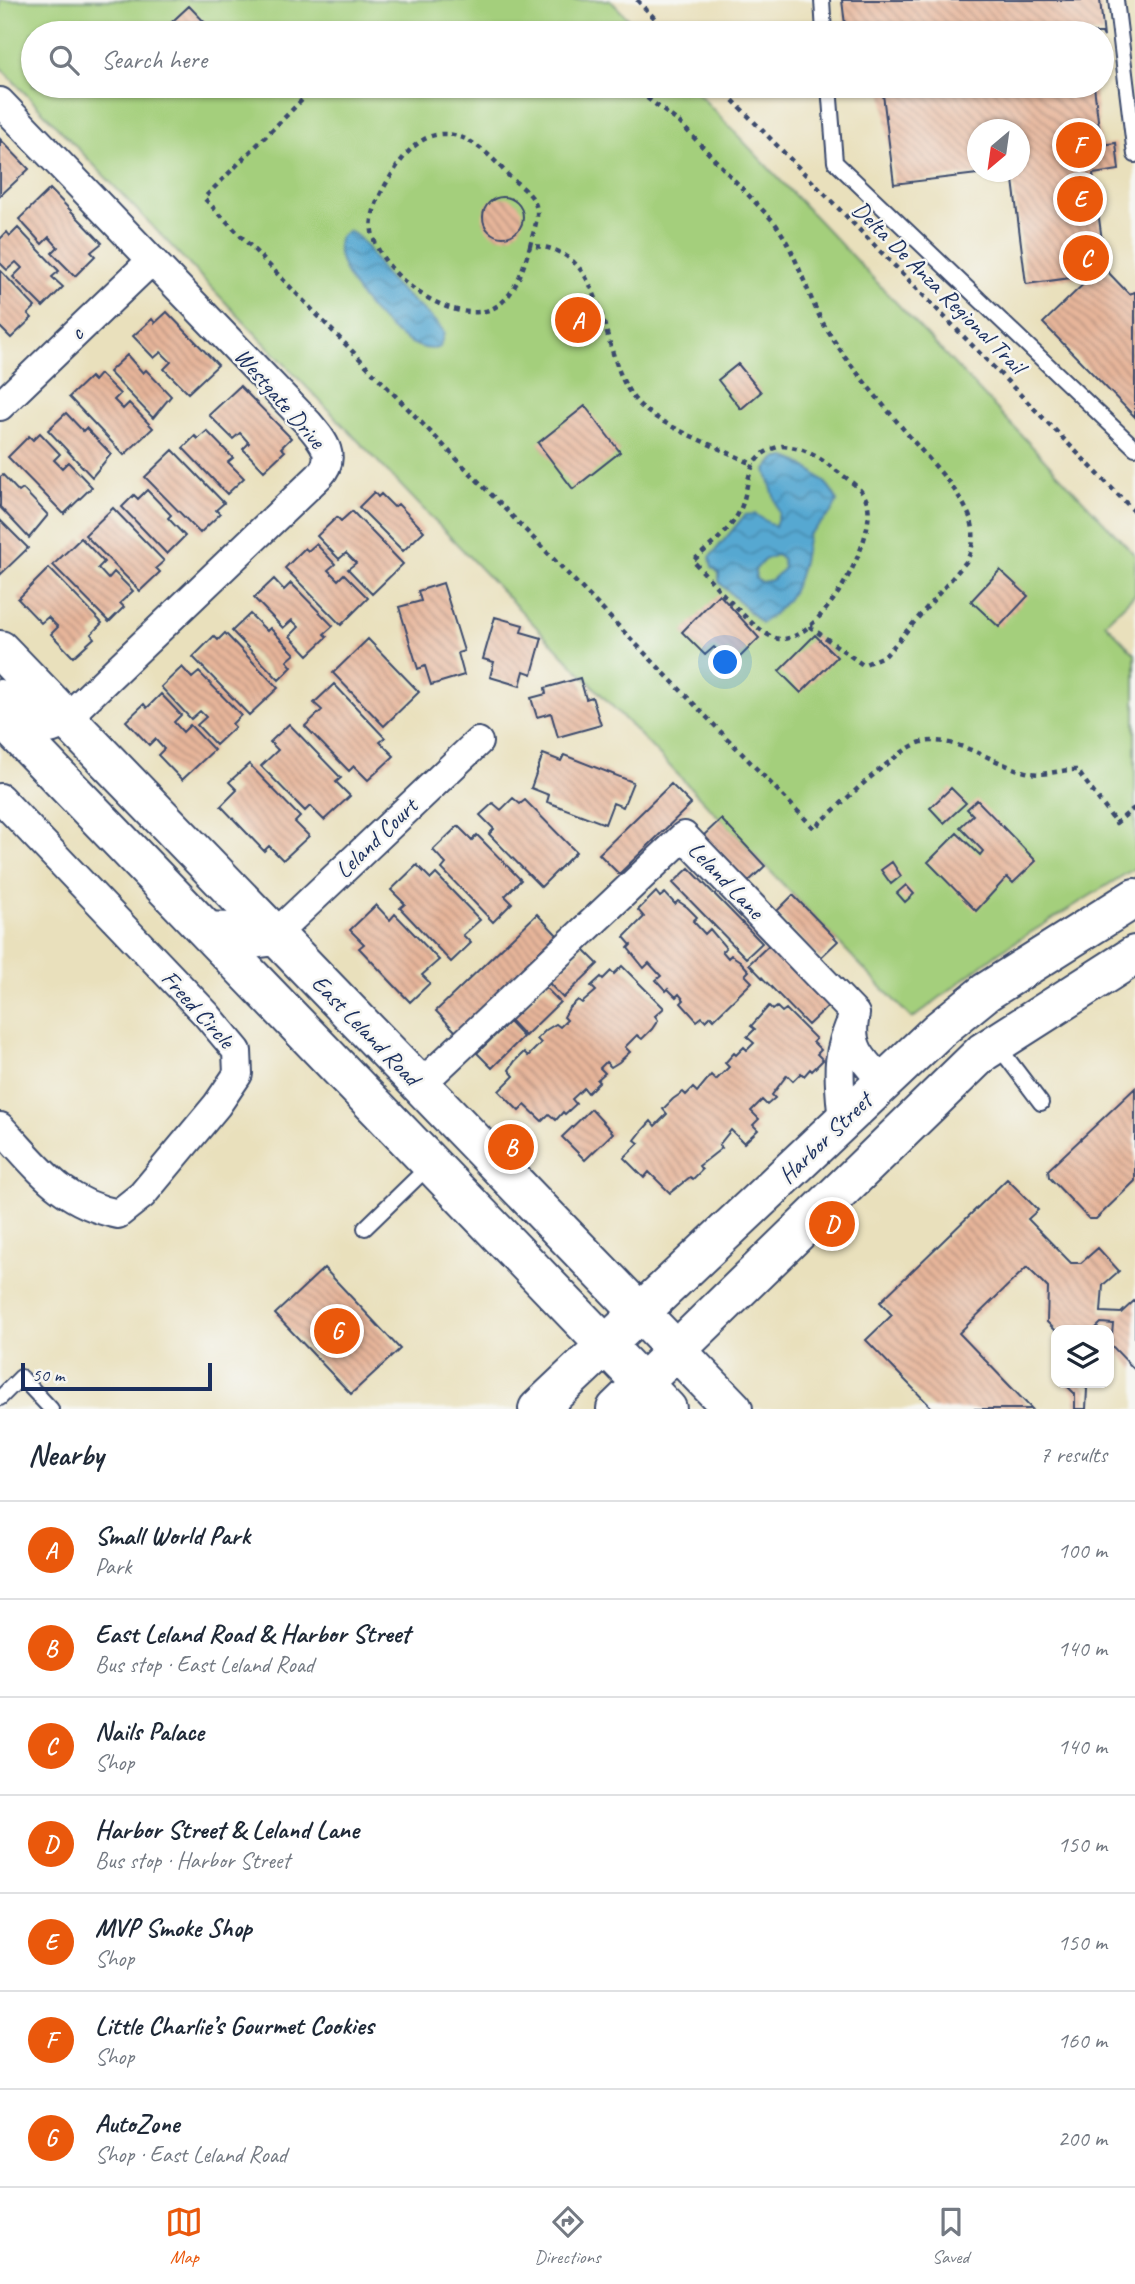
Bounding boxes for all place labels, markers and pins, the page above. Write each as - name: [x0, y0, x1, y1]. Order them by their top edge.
- pin: F: [1056, 119, 1102, 171]
- pin: E: [1057, 173, 1103, 225]
- pin: C: [1063, 232, 1109, 284]
- pin: A: [555, 294, 601, 346]
- pin: B: [488, 1121, 534, 1173]
- pin: D: [809, 1198, 855, 1250]
- pin: G: [314, 1305, 360, 1357]

